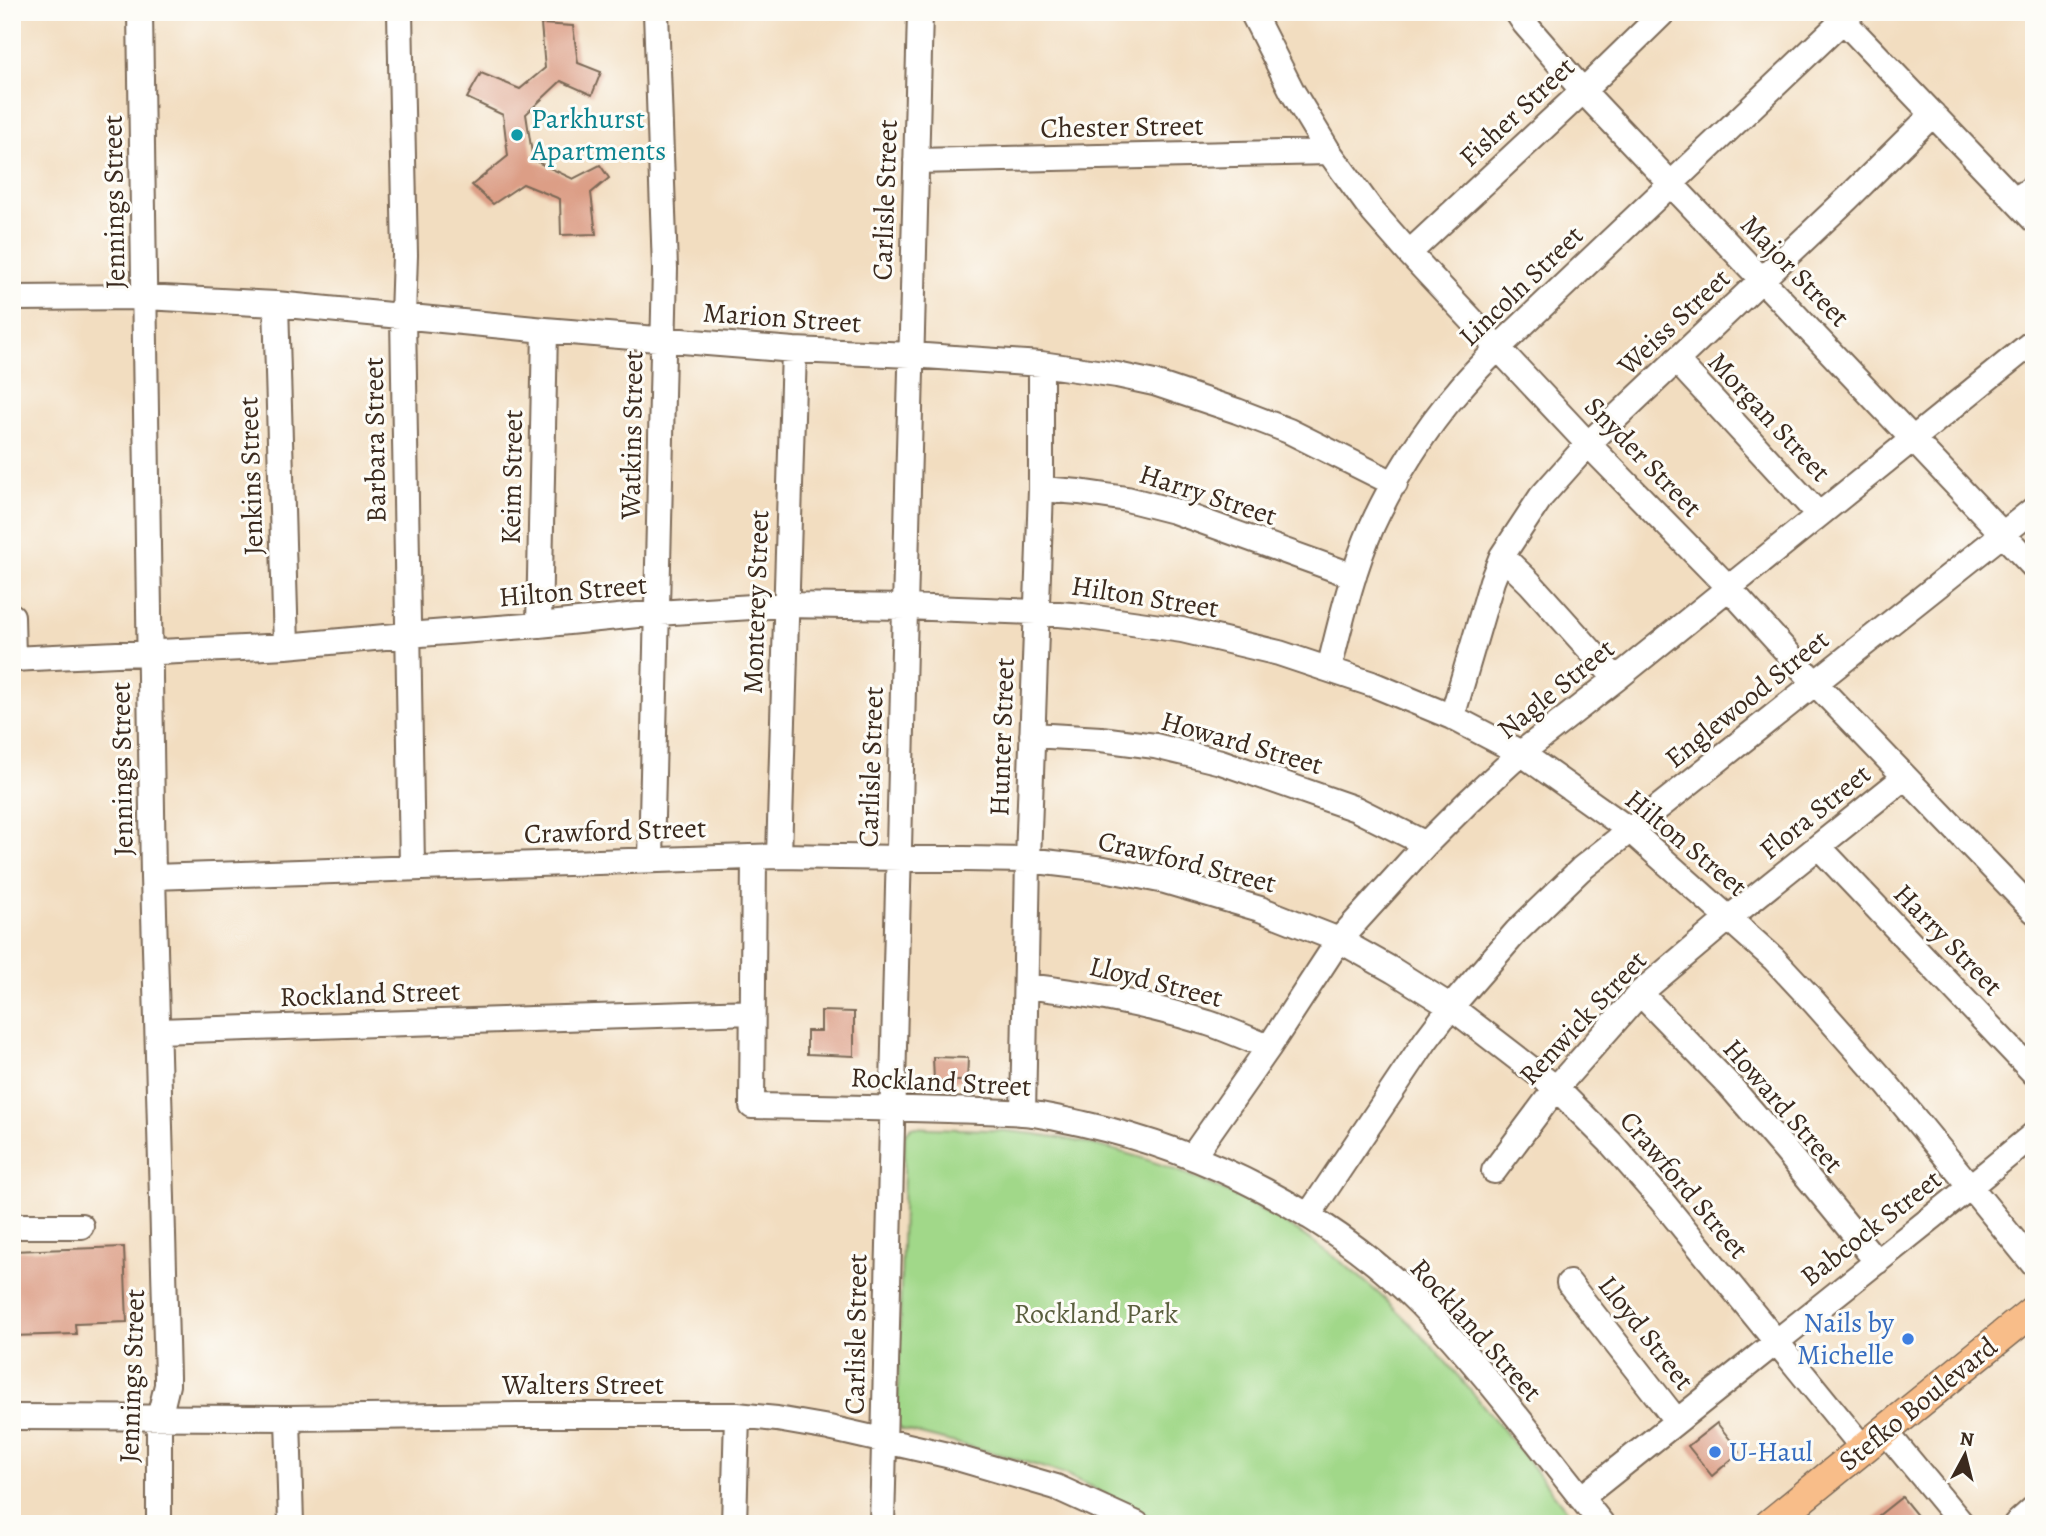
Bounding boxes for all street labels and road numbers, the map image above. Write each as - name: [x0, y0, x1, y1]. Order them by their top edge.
- street label: Fisher Street: [1451, 48, 1583, 176]
- street label: Chester Street: [1040, 107, 1204, 147]
- street label: Jennings Street: [93, 115, 135, 289]
- street label: Carlisle Street: [863, 119, 907, 281]
- street label: Major Street: [1732, 207, 1858, 335]
- street label: Lincoln Street: [1450, 217, 1592, 355]
- street label: Weiss Street: [1609, 260, 1739, 385]
- street label: Marion Street: [701, 294, 863, 342]
- street label: Morgan Street: [1699, 344, 1839, 490]
- street label: Watkins Street: [612, 350, 652, 521]
- street label: Barbara Street: [355, 357, 395, 523]
- street label: Snyder Street: [1576, 388, 1710, 526]
- street label: Jenkins Street: [229, 396, 273, 556]
- street label: Keim Street: [492, 409, 532, 545]
- street label: Harry Street: [1134, 455, 1282, 535]
- street label: Monterey Street: [734, 509, 778, 695]
- street label: Hilton Street: [497, 566, 649, 616]
- street label: Hilton Street: [1069, 567, 1221, 627]
- street label: Englewood Street: [1657, 621, 1837, 777]
- street label: Nagle Street: [1489, 630, 1623, 748]
- street label: Hunter Street: [980, 657, 1024, 817]
- street label: Jennings Street: [101, 682, 143, 856]
- street label: Carlisle Street: [849, 686, 893, 848]
- street label: Howard Street: [1157, 702, 1327, 784]
- street label: Flora Street: [1751, 755, 1879, 869]
- street label: Hilton Street: [1617, 781, 1755, 905]
- street label: Crawford Street: [523, 809, 707, 853]
- street label: Crawford Street: [1094, 822, 1280, 902]
- street label: Harry Street: [1885, 876, 2011, 1004]
- street label: Renwick Street: [1511, 942, 1655, 1094]
- street label: Lloyd Street: [1085, 947, 1227, 1017]
- street label: Rockland Street: [279, 972, 461, 1016]
- street label: Howard Street: [1714, 1031, 1852, 1181]
- street label: Rockland Street: [850, 1058, 1032, 1106]
- street label: Crawford Street: [1611, 1103, 1757, 1267]
- street label: Babcock Street: [1792, 1161, 1950, 1295]
- street label: Rockland Street: [1401, 1250, 1551, 1410]
- street label: Carlisle Street: [836, 1253, 876, 1415]
- street label: Lloyd Street: [1589, 1268, 1703, 1398]
- street label: Jennings Street: [110, 1288, 154, 1464]
- street label: Stefko Boulevard: [1831, 1328, 2006, 1480]
- street label: Walters Street: [501, 1366, 664, 1404]

